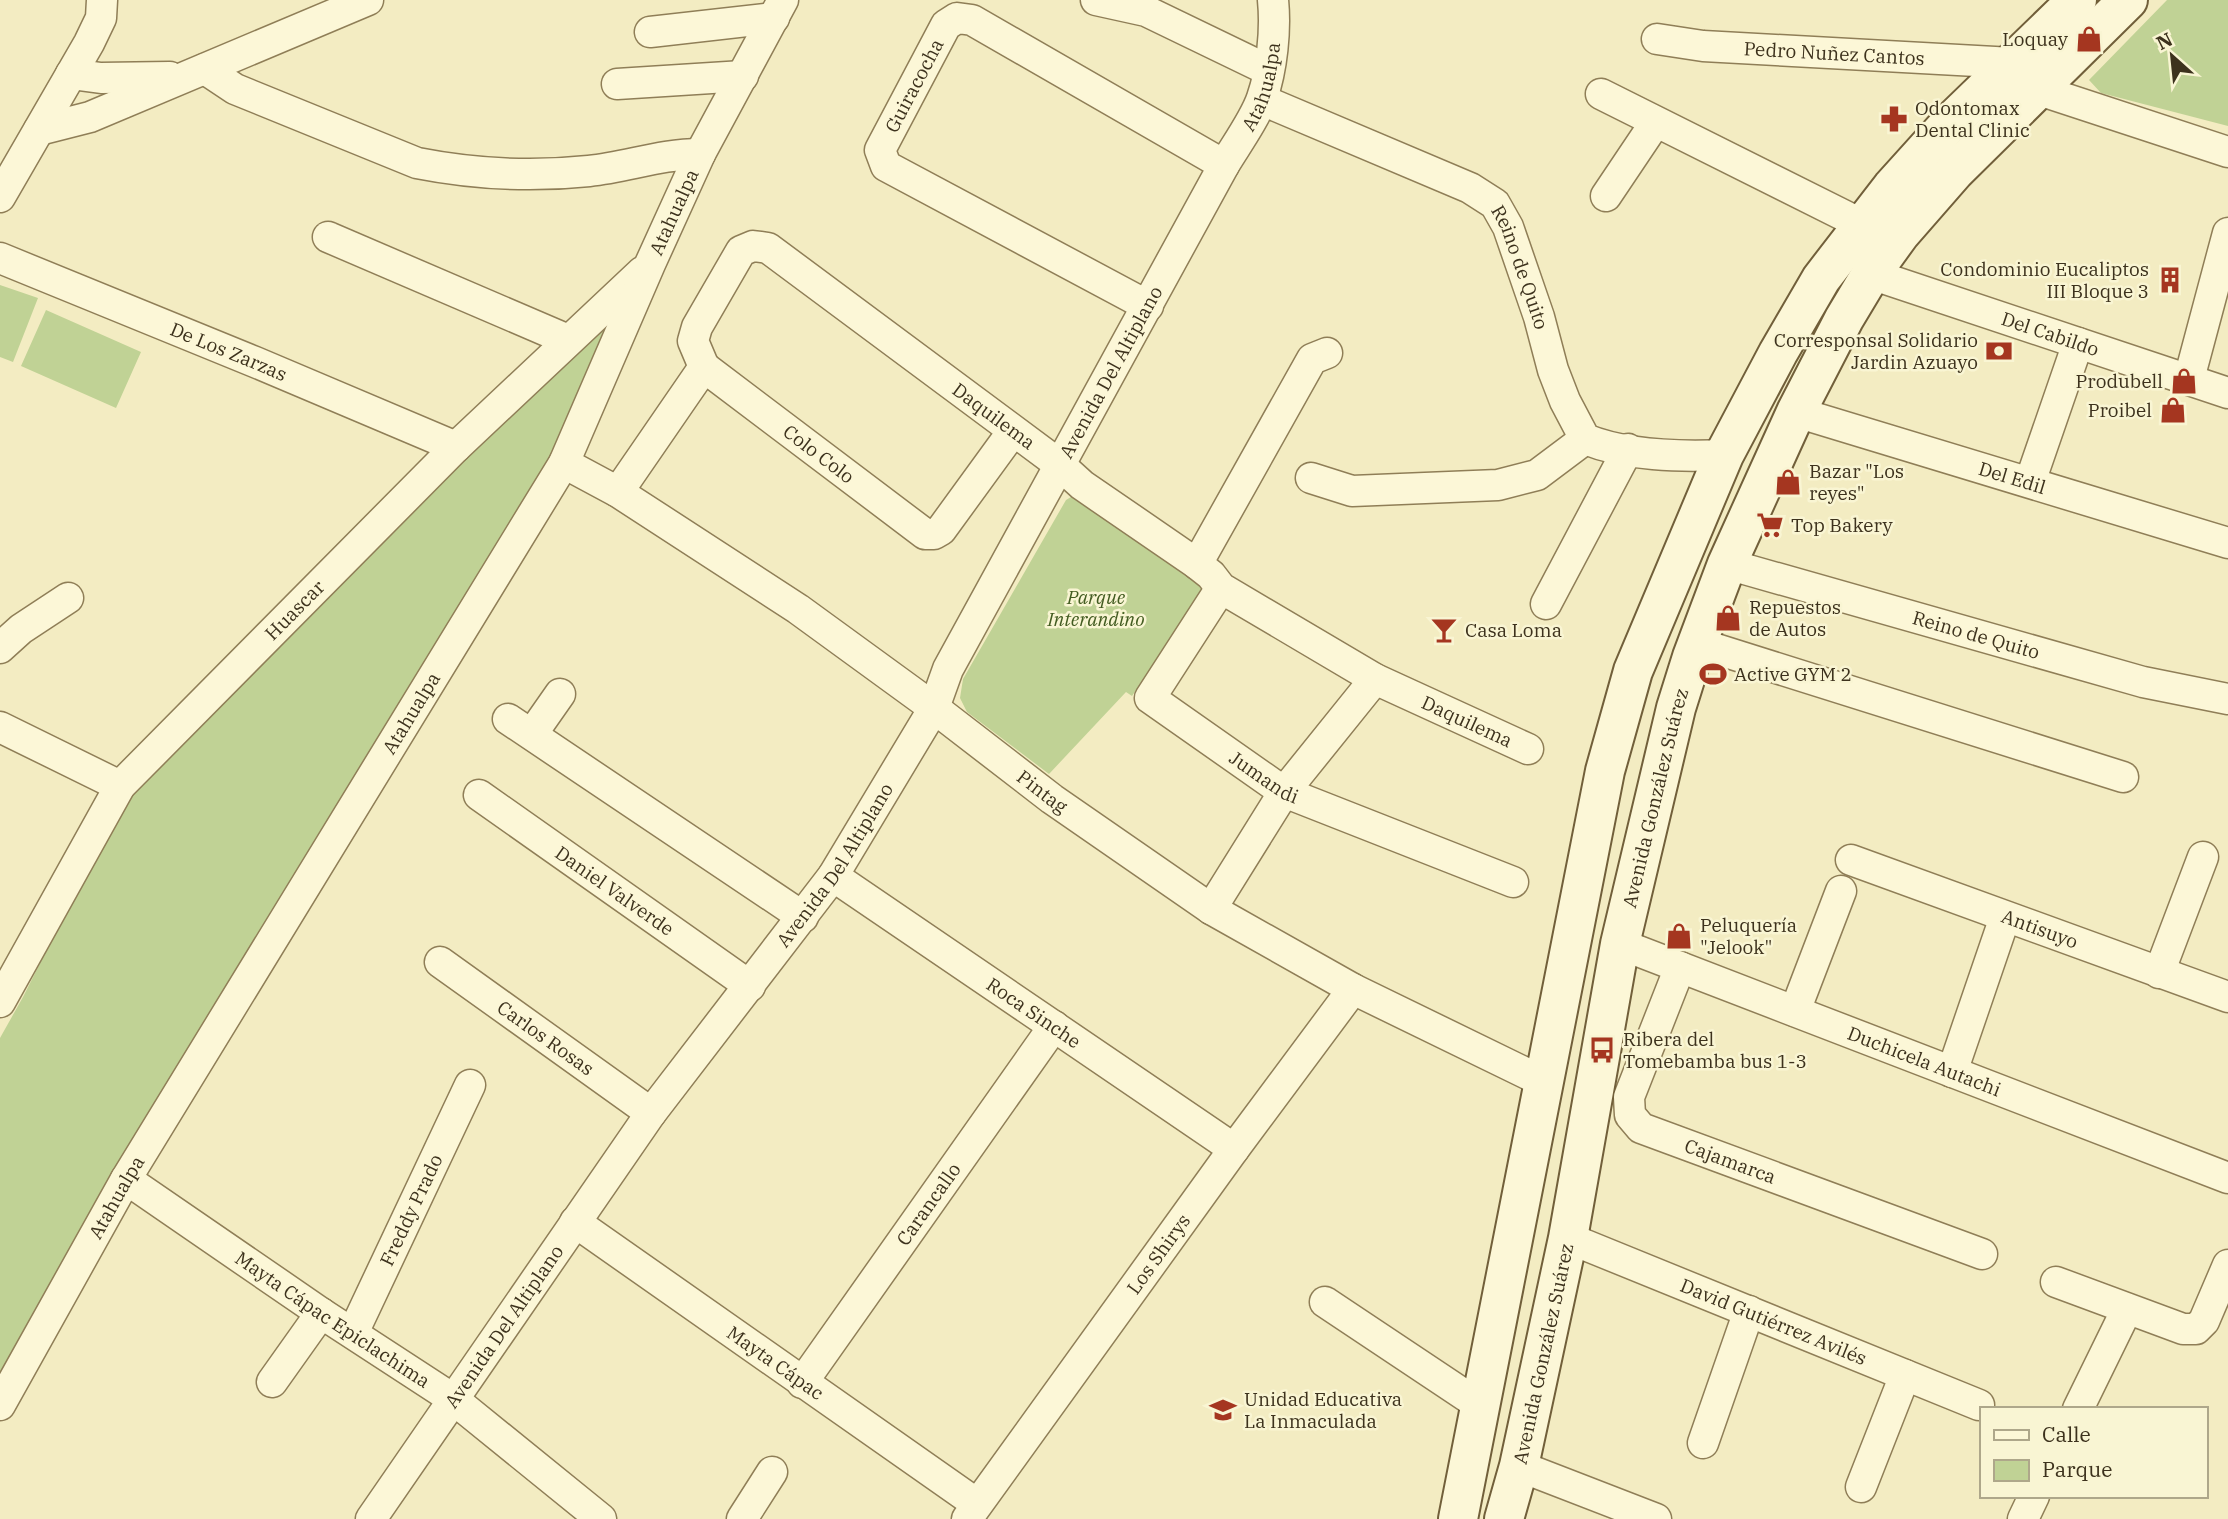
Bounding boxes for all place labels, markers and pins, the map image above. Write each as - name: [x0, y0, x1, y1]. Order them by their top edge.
- shop icon: Loquay: [2074, 24, 2104, 54]
- place label: Loquay: [2002, 27, 2069, 51]
- place label: Odontomax Dental Clinic: [1915, 96, 2030, 142]
- pharmacy icon: Odontomax Dental Clinic: [1879, 104, 1909, 134]
- place label: Condominio Eucaliptos III Bloque 3: [1940, 257, 2149, 303]
- building icon: Condominio Eucaliptos III Bloque 3: [2155, 265, 2185, 295]
- place label: Corresponsal Solidario Jardin Azuayo: [1774, 328, 1978, 374]
- bank icon: Corresponsal Solidario Jardin Azuayo: [1984, 336, 2014, 366]
- shop icon: Produbell: [2169, 366, 2199, 396]
- place label: Produbell: [2076, 369, 2163, 393]
- shop icon: Proibel: [2158, 395, 2188, 425]
- place label: Proibel: [2088, 398, 2152, 422]
- place label: Bazar "Los reyes": [1809, 459, 1904, 505]
- shop icon: Bazar "Los reyes": [1773, 467, 1803, 497]
- supermarket icon: Top Bakery: [1755, 510, 1785, 540]
- place label: Top Bakery: [1791, 513, 1893, 537]
- place label: Repuestos de Autos: [1749, 595, 1841, 641]
- shop icon: Repuestos de Autos: [1713, 603, 1743, 633]
- bar icon: Casa Loma: [1429, 615, 1459, 645]
- place label: Casa Loma: [1465, 618, 1562, 642]
- sports icon: Active GYM 2: [1698, 659, 1728, 689]
- place label: Active GYM 2: [1734, 662, 1852, 686]
- place label: Peluquería "Jelook": [1700, 913, 1797, 959]
- shop icon: Peluquería "Jelook": [1664, 921, 1694, 951]
- place label: Ribera del Tomebamba bus 1-3: [1623, 1027, 1807, 1073]
- bus stop icon: Ribera del Tomebamba bus 1-3: [1587, 1035, 1617, 1065]
- place label: Unidad Educativa La Inmaculada: [1244, 1387, 1402, 1433]
- school or university icon: Unidad Educativa La Inmaculada: [1208, 1395, 1238, 1425]

